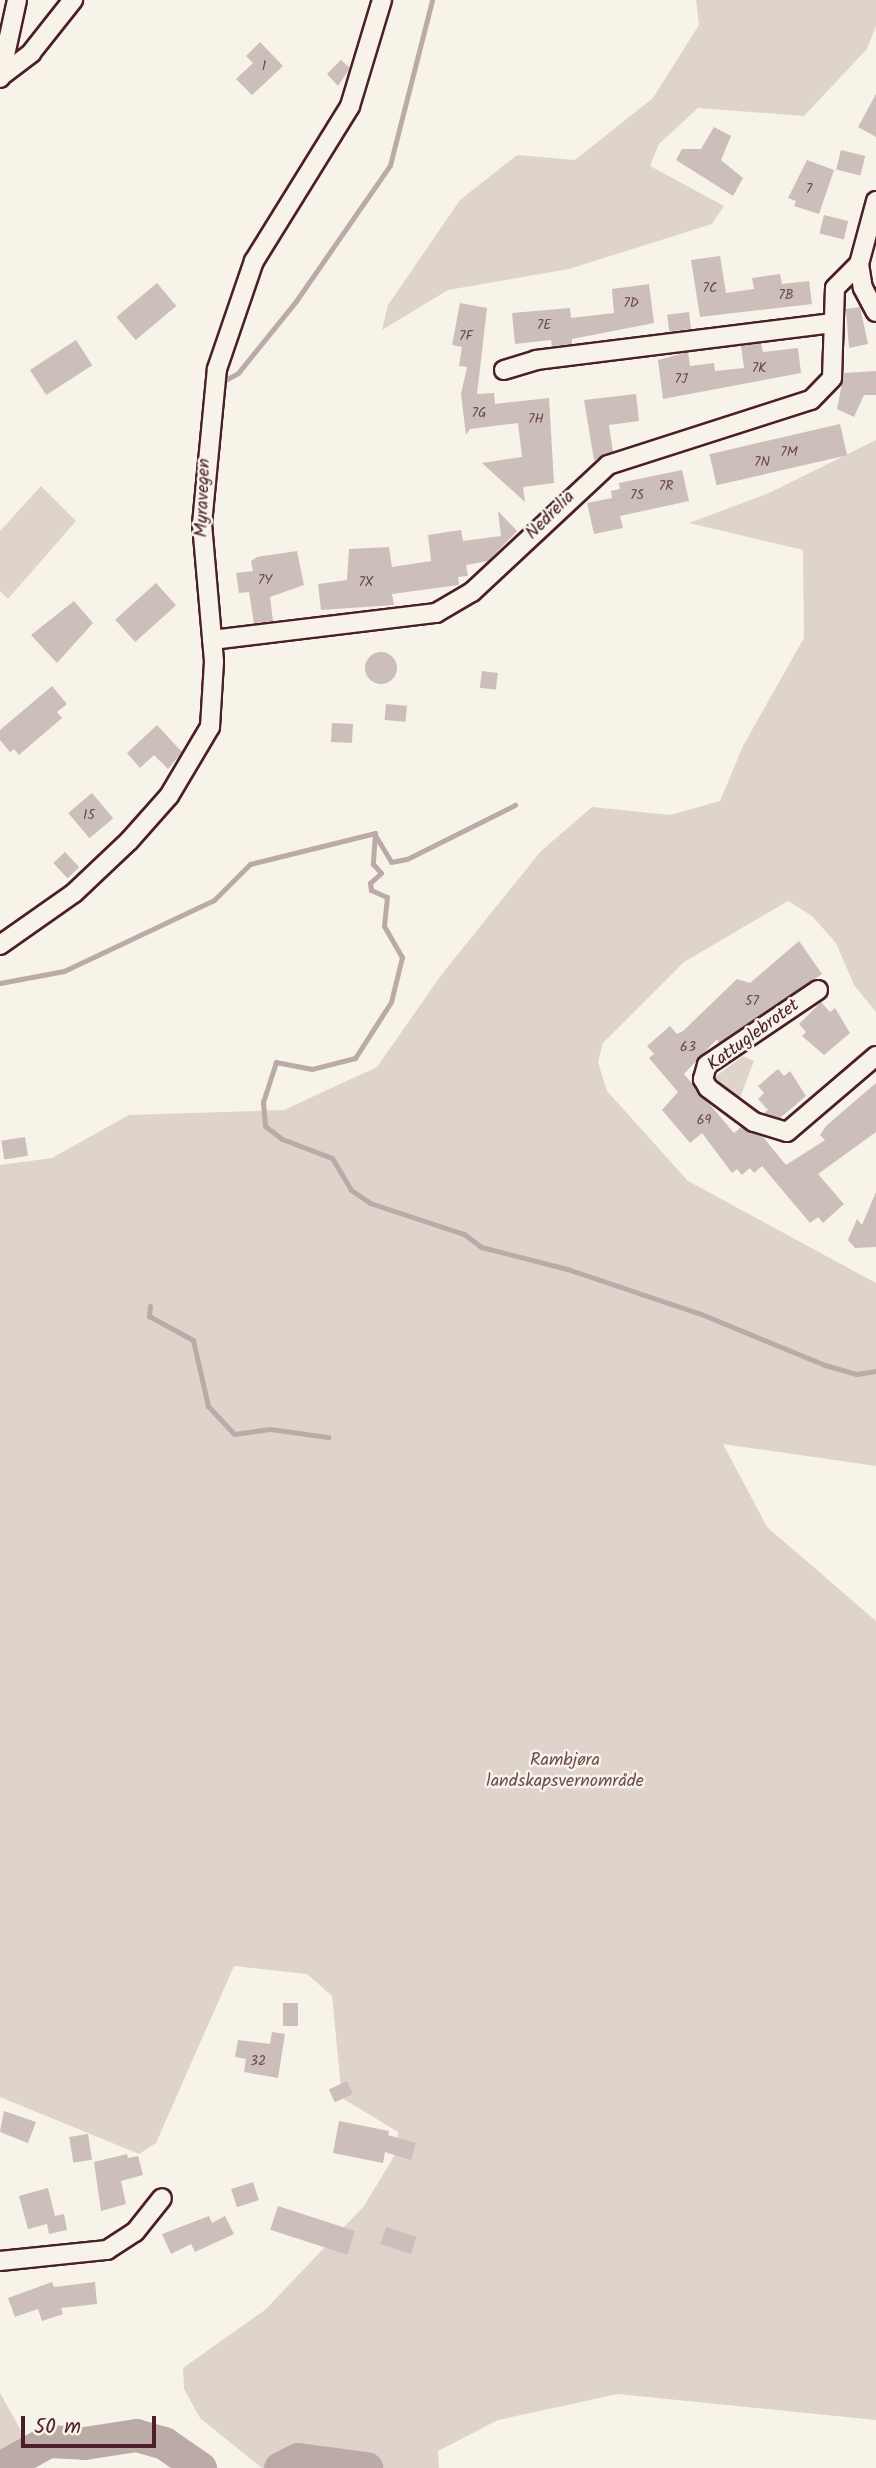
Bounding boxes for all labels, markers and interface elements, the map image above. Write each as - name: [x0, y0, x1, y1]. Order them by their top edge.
- house number: 1: [262, 58, 266, 74]
- house number: 7: [806, 181, 812, 197]
- house number: 7C: [703, 280, 717, 296]
- house number: 7B: [778, 287, 794, 303]
- house number: 7D: [623, 295, 639, 311]
- house number: 7E: [537, 317, 551, 333]
- house number: 7F: [459, 328, 473, 344]
- house number: 7K: [752, 360, 766, 376]
- house number: 7J: [674, 371, 688, 387]
- house number: 7G: [471, 405, 487, 421]
- house number: 7H: [528, 411, 544, 427]
- house number: 7M: [780, 444, 798, 460]
- house number: 7N: [754, 454, 770, 470]
- street label: Myravegen: [192, 458, 216, 538]
- house number: 7R: [659, 478, 673, 494]
- street label: Nedrelia: [522, 487, 580, 545]
- house number: 7S: [630, 487, 644, 503]
- house number: 7Y: [258, 572, 272, 588]
- house number: 7X: [358, 574, 374, 590]
- house number: 15: [83, 807, 95, 823]
- house number: 57: [745, 993, 759, 1009]
- street label: Kattuglebrotet: [704, 995, 804, 1077]
- house number: 63: [680, 1039, 696, 1055]
- house number: 69: [697, 1112, 711, 1128]
- park label: Rambjøra landskapsvernområde: [486, 1751, 644, 1794]
- house number: 32: [250, 2053, 266, 2069]
- scale bar: [24, 2402, 159, 2446]
- text: 50 m: [34, 2411, 81, 2444]

